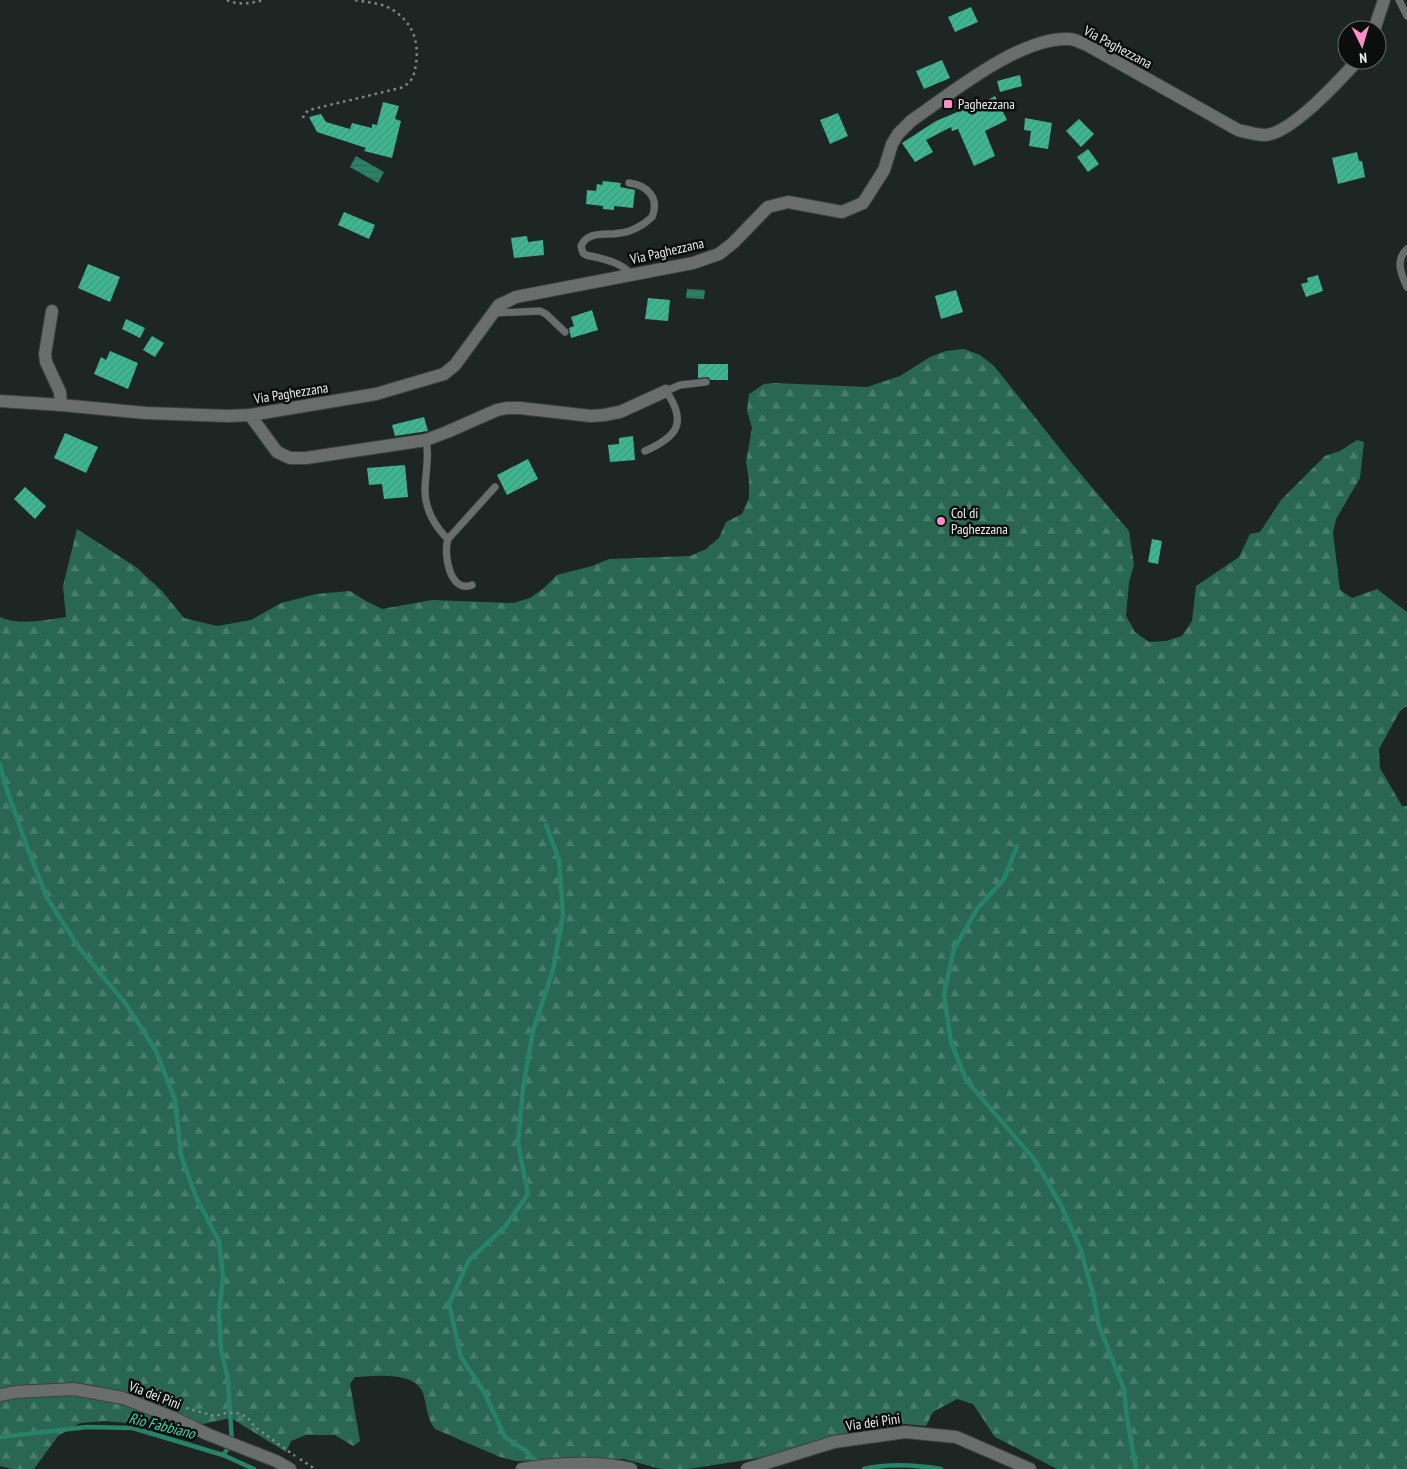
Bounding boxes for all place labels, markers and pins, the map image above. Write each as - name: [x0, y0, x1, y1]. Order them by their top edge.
- place label: Paghezzana: [958, 95, 1015, 113]
- marker: Paghezzana: [942, 98, 954, 110]
- place label: Col di Paghezzana: [951, 504, 1008, 538]
- marker: Col di Paghezzana: [935, 515, 947, 527]

